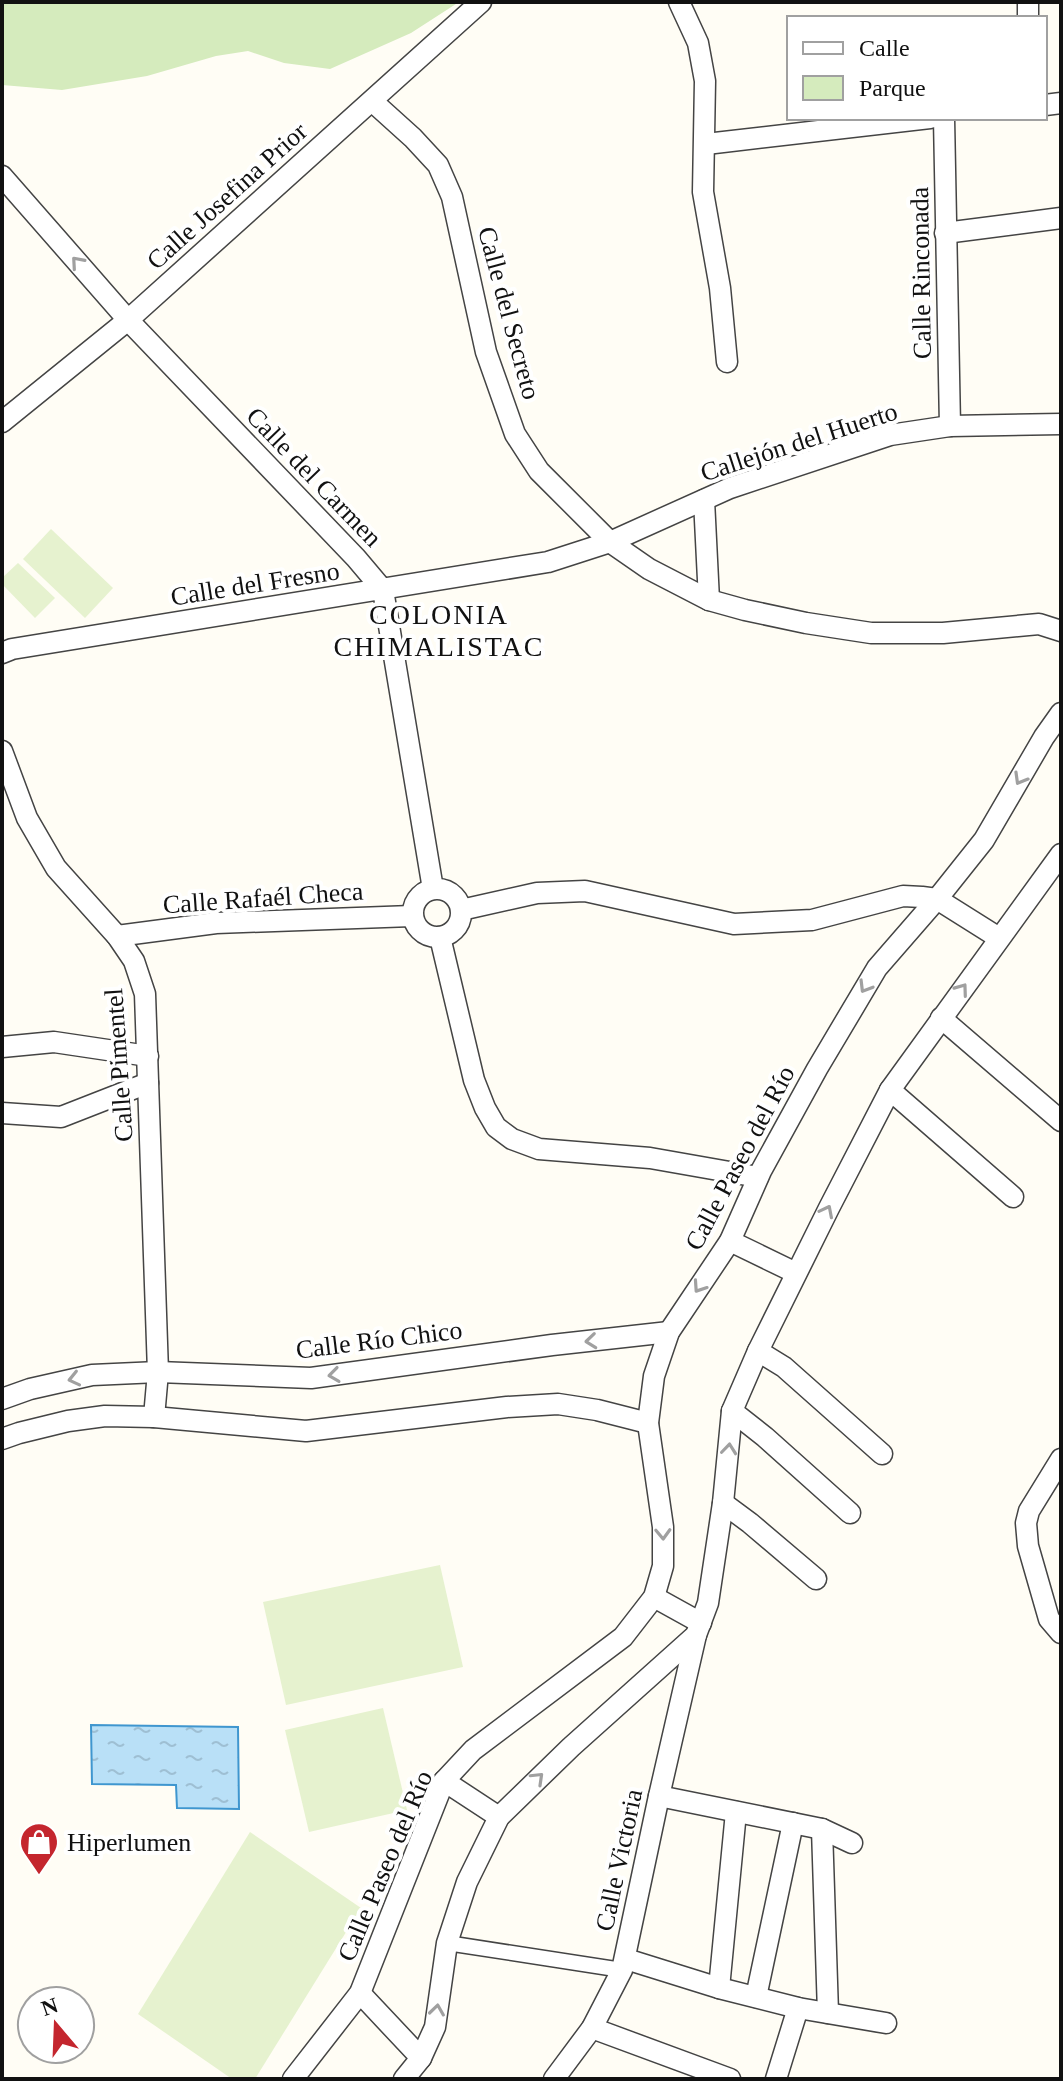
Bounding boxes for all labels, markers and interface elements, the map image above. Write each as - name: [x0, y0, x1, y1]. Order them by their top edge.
- legend: [787, 16, 1047, 120]
- text: Calle: [859, 35, 910, 61]
- text: Parque: [859, 75, 926, 101]
- street label: Calle Josefina Prior: [141, 116, 313, 275]
- street label: Calle Rinconada: [905, 186, 937, 360]
- street label: Calle del Secreto: [472, 223, 546, 403]
- one-way arrow: [72, 256, 86, 271]
- street label: Callejón del Huerto: [697, 397, 901, 487]
- street label: Calle del Carmen: [240, 401, 388, 553]
- street label: Calle del Fresno: [169, 556, 341, 612]
- district label: COLONIA CHIMALISTAC: [333, 599, 545, 662]
- one-way arrow: [1014, 770, 1030, 785]
- street label: Calle Rafaél Checa: [162, 877, 365, 919]
- one-way arrow: [859, 978, 875, 993]
- one-way arrow: [952, 983, 967, 998]
- street label: Calle Pimentel: [99, 987, 139, 1143]
- street label: Calle Paseo del Río: [679, 1061, 801, 1255]
- one-way arrow: [818, 1204, 833, 1219]
- one-way arrow: [694, 1278, 709, 1293]
- street label: Calle Río Chico: [294, 1315, 464, 1365]
- one-way arrow: [584, 1332, 597, 1349]
- one-way arrow: [327, 1366, 340, 1383]
- one-way arrow: [68, 1370, 82, 1387]
- one-way arrow: [720, 1442, 737, 1455]
- one-way arrow: [654, 1528, 671, 1541]
- street label: Calle Paseo del Río: [332, 1766, 438, 1966]
- one-way arrow: [529, 1773, 543, 1787]
- street label: Calle Victoria: [590, 1786, 648, 1934]
- shop icon: Hiperlumen: [18, 1821, 60, 1876]
- place label: Hiperlumen: [67, 1828, 191, 1857]
- north arrow: [16, 1985, 96, 2065]
- text: N: [38, 1992, 61, 2021]
- one-way arrow: [428, 2003, 445, 2017]

